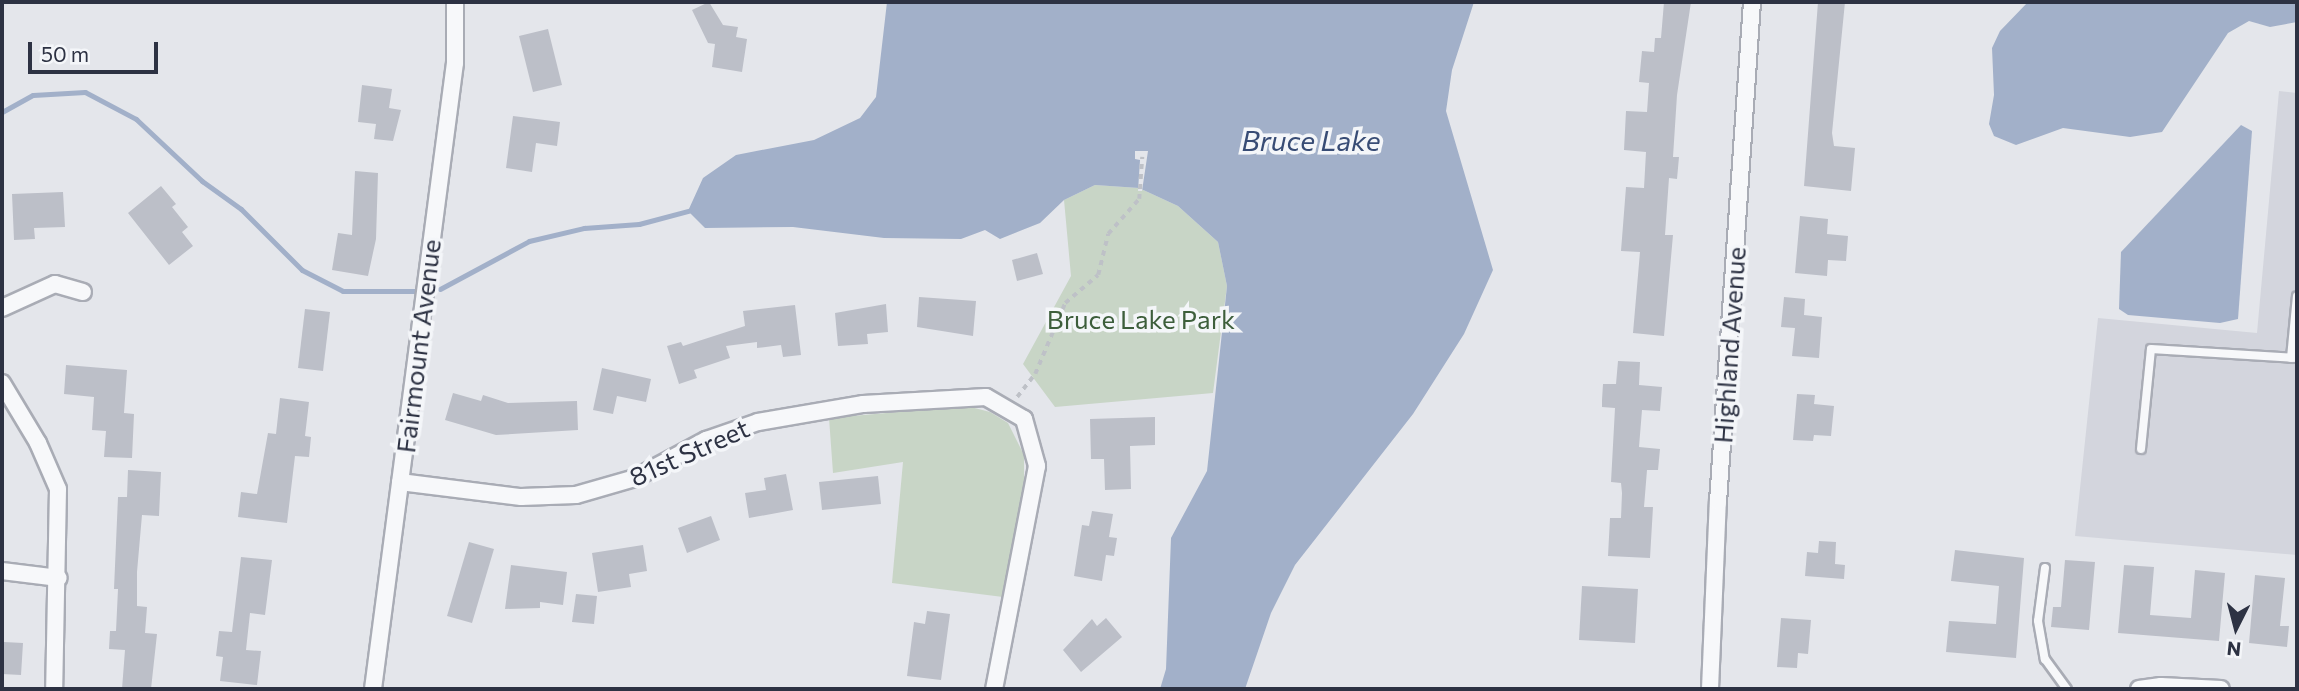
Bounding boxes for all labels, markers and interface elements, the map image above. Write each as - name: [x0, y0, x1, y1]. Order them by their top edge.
- scale bar: [32, 28, 161, 72]
- text: 50 m: [41, 41, 89, 66]
- water label: Bruce Lake: [1242, 123, 1380, 157]
- street label: Fairmount Avenue: [389, 237, 447, 455]
- street label: Highland Avenue: [1707, 246, 1751, 444]
- park label: Bruce Lake Park: [1047, 303, 1235, 335]
- street label: 81st Street: [624, 412, 754, 492]
- north arrow: [2201, 593, 2271, 663]
- text: N: [2225, 637, 2242, 662]

